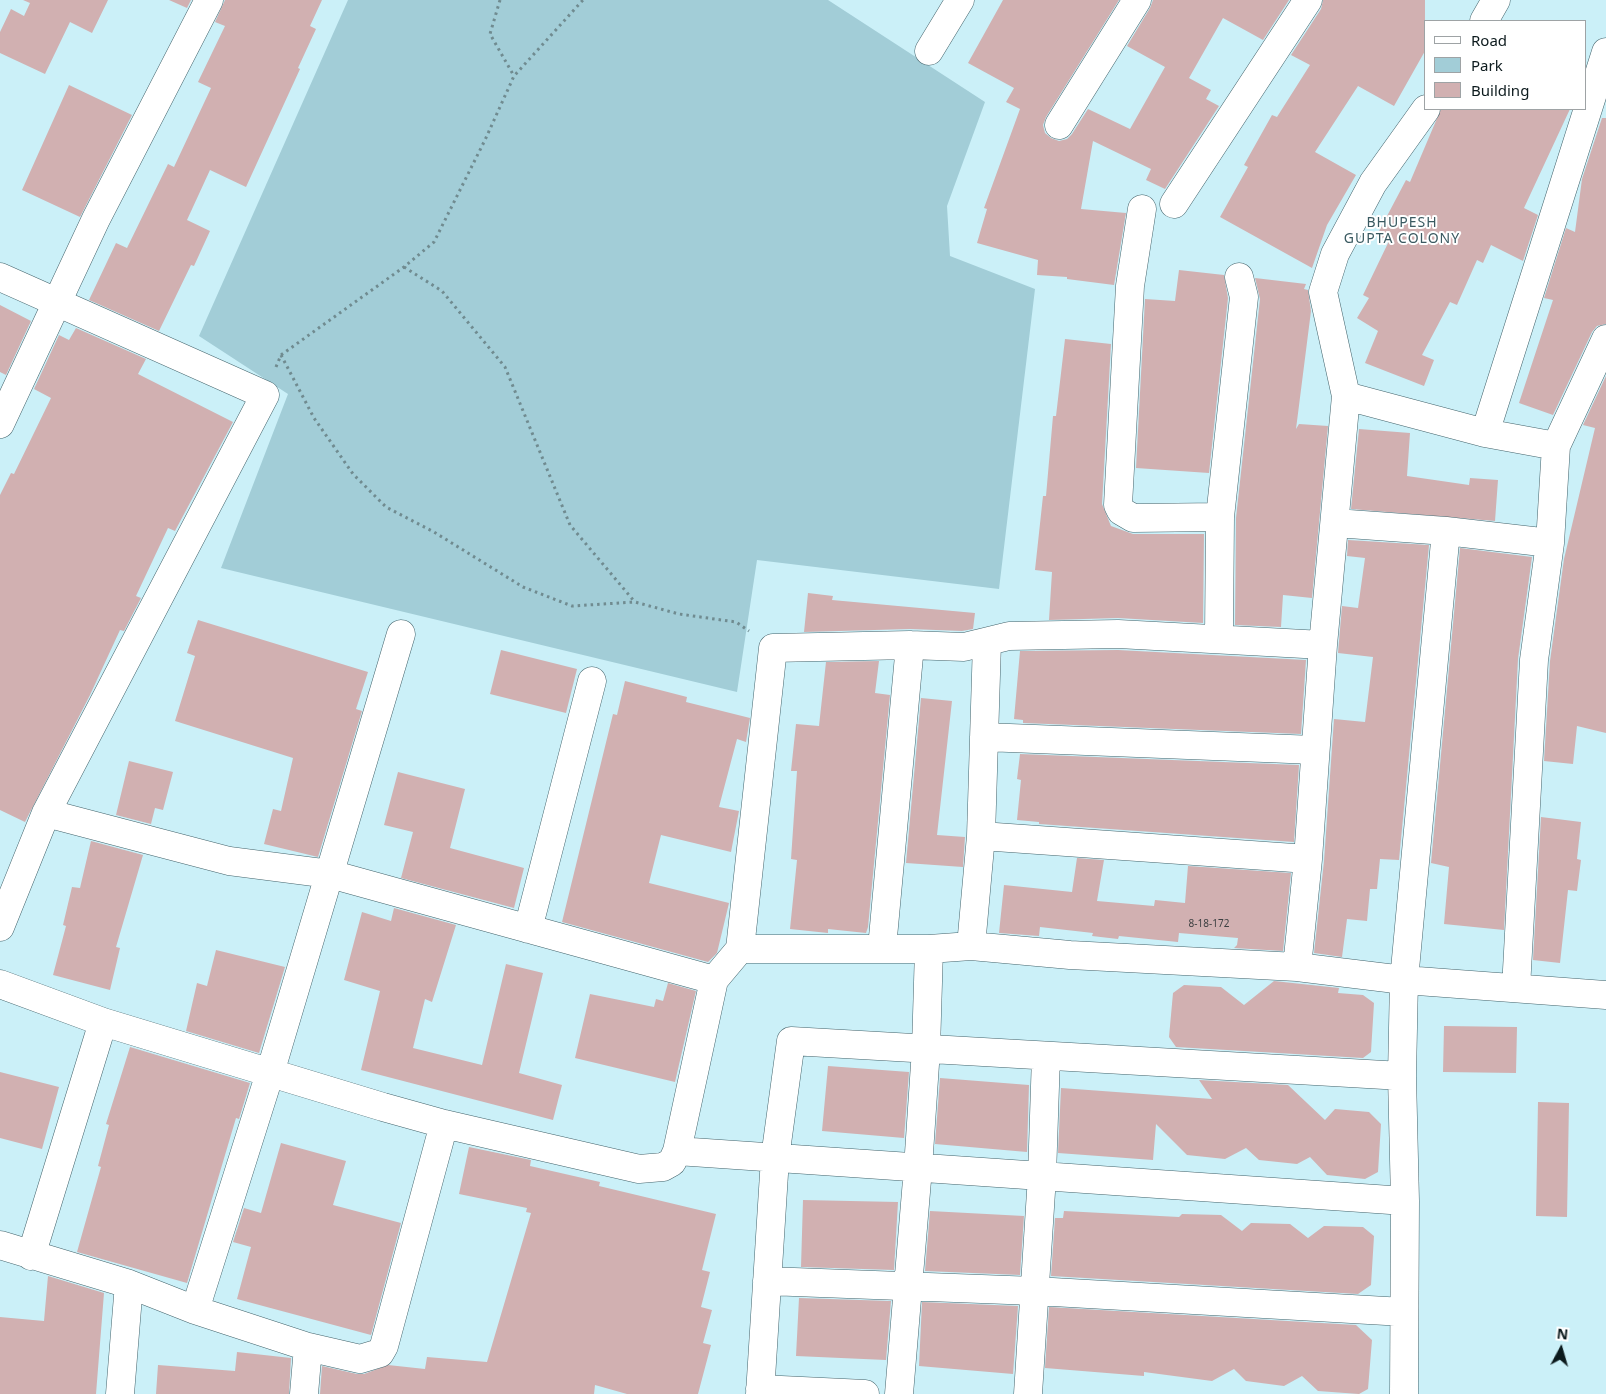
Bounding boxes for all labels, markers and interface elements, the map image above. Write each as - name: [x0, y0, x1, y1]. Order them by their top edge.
- legend: [1424, 20, 1586, 110]
- text: Road: [1471, 30, 1507, 50]
- text: Park: [1471, 55, 1503, 75]
- text: Building: [1471, 80, 1529, 100]
- district label: BHUPESH GUPTA COLONY: [1342, 215, 1462, 248]
- house number: 8-18-172: [1189, 918, 1229, 930]
- north arrow: [1536, 1324, 1586, 1374]
- text: N: [1556, 1324, 1569, 1344]

